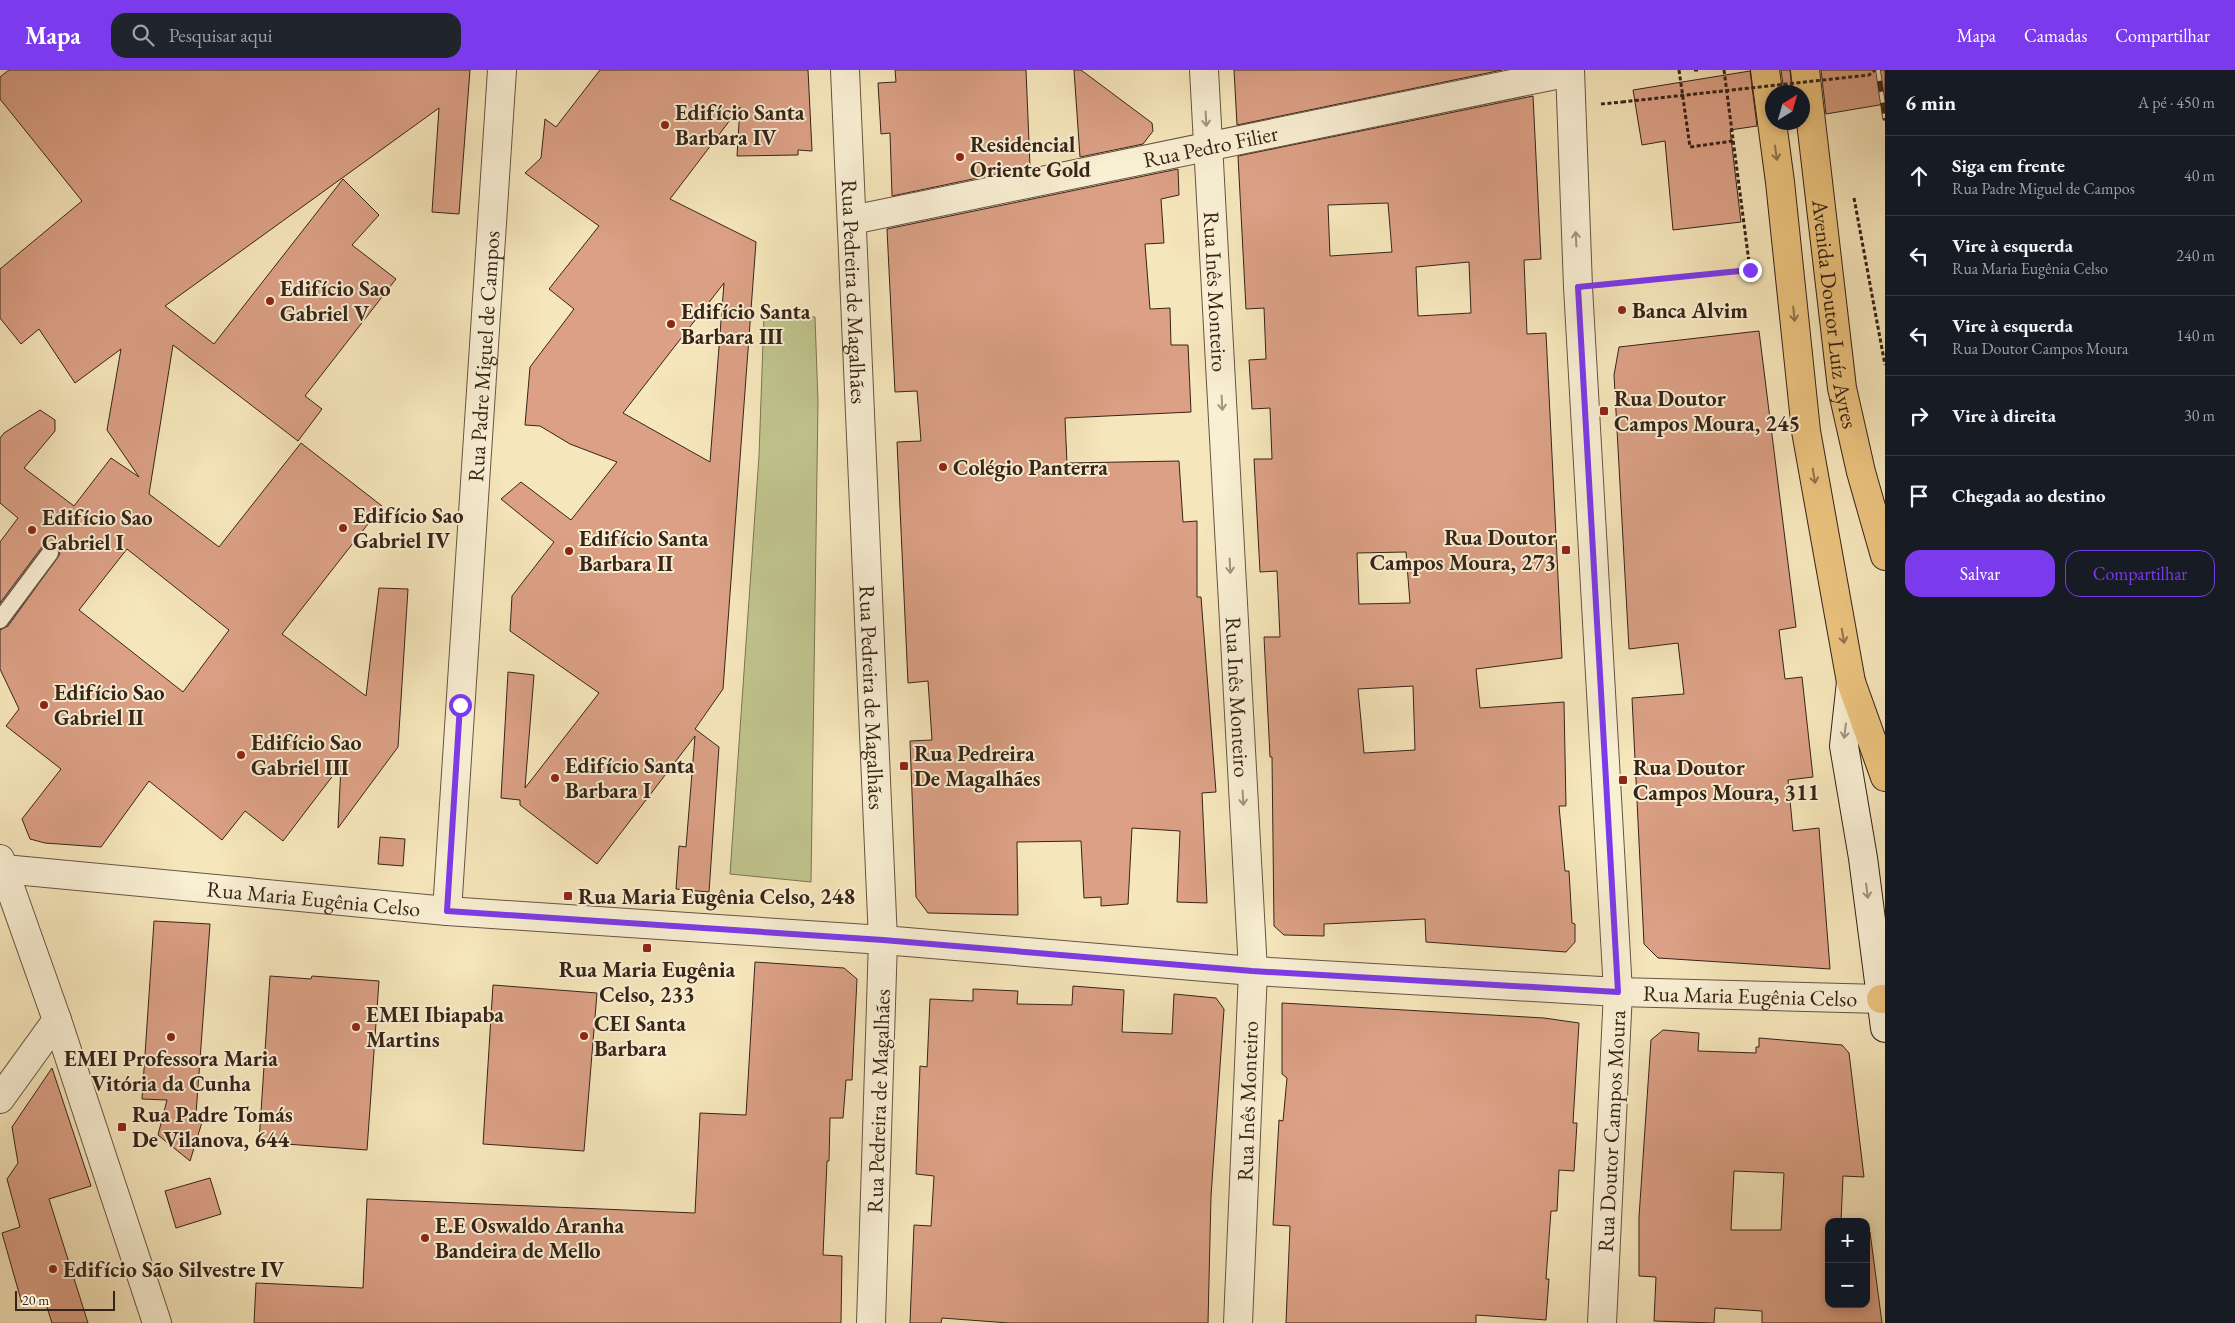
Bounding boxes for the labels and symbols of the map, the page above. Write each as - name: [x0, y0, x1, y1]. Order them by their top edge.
- north arrow: [1765, 85, 1810, 130]
- place label: Edifício Santa Barbara IV: [675, 98, 805, 152]
- one-way arrow: [1202, 110, 1211, 126]
- street label: Rua Pedro Filier: [1141, 118, 1281, 175]
- marker: Edifício Santa Barbara IV: [659, 119, 671, 131]
- place label: Residencial Oriente Gold: [970, 130, 1091, 184]
- one-way arrow: [1772, 145, 1782, 161]
- marker: Residencial Oriente Gold: [954, 151, 966, 163]
- street label: Rua Pedreira de Magalhães: [835, 179, 874, 405]
- street label: Avenida Doutor Luíz Ayres: [1805, 197, 1865, 431]
- street label: Rua Inês Monteiro: [1197, 211, 1234, 373]
- street label: Rua Padre Miguel de Campos: [461, 230, 506, 483]
- one-way arrow: [1572, 231, 1581, 247]
- route end: [1739, 259, 1762, 282]
- place label: Edifício Sao Gabriel V: [280, 274, 391, 328]
- marker: Edifício Sao Gabriel V: [264, 295, 276, 307]
- place label: Banca Alvim: [1632, 296, 1748, 325]
- place label: Edifício Santa Barbara III: [681, 297, 811, 351]
- marker: Banca Alvim: [1616, 304, 1628, 316]
- one-way arrow: [1789, 306, 1799, 322]
- marker: Edifício Santa Barbara III: [665, 318, 677, 330]
- place label: Rua Doutor Campos Moura, 245: [1614, 384, 1800, 438]
- one-way arrow: [1217, 395, 1226, 411]
- marker: Rua Doutor Campos Moura, 245: [1598, 405, 1610, 417]
- place label: Colégio Panterra: [953, 453, 1108, 482]
- marker: Colégio Panterra: [937, 461, 949, 473]
- one-way arrow: [1810, 467, 1820, 483]
- place label: Edifício Sao Gabriel IV: [353, 501, 464, 555]
- place label: Edifício Sao Gabriel I: [42, 503, 153, 557]
- marker: Edifício Sao Gabriel IV: [337, 522, 349, 534]
- place label: Rua Doutor Campos Moura, 273: [1370, 523, 1557, 577]
- marker: Edifício Sao Gabriel I: [26, 524, 38, 536]
- place label: Edifício Santa Barbara II: [579, 524, 709, 578]
- marker: Rua Doutor Campos Moura, 273: [1560, 544, 1572, 556]
- marker: Edifício Santa Barbara II: [563, 545, 575, 557]
- one-way arrow: [1226, 557, 1235, 573]
- street label: Rua Pedreira de Magalhães: [853, 585, 891, 810]
- street label: Rua Inês Monteiro: [1219, 616, 1256, 778]
- one-way arrow: [1838, 627, 1848, 643]
- place label: Edifício Sao Gabriel II: [54, 678, 165, 732]
- route start: [449, 694, 472, 717]
- marker: Edifício Sao Gabriel II: [38, 699, 50, 711]
- one-way arrow: [1840, 722, 1850, 738]
- place label: Edifício Sao Gabriel III: [251, 728, 362, 782]
- place label: Rua Pedreira De Magalhães: [914, 739, 1041, 793]
- marker: Edifício Sao Gabriel III: [235, 749, 247, 761]
- place label: Edifício Santa Barbara I: [565, 751, 695, 805]
- place label: Rua Doutor Campos Moura, 311: [1633, 753, 1819, 807]
- marker: Rua Pedreira De Magalhães: [898, 760, 910, 772]
- marker: Edifício Santa Barbara I: [549, 772, 561, 784]
- marker: Rua Doutor Campos Moura, 311: [1617, 774, 1629, 786]
- one-way arrow: [1239, 789, 1248, 805]
- street label: Rua Maria Eugênia Celso: [205, 874, 422, 923]
- place label: Rua Maria Eugênia Celso, 248: [578, 882, 855, 911]
- one-way arrow: [1862, 883, 1872, 899]
- marker: Rua Maria Eugênia Celso, 248: [562, 890, 574, 902]
- marker: Rua Maria Eugênia Celso, 233: [641, 942, 653, 954]
- place label: Rua Maria Eugênia Celso, 233: [559, 955, 736, 1009]
- street label: Rua Maria Eugênia Celso: [1642, 979, 1858, 1013]
- street label: Rua Pedreira de Magalhães: [860, 988, 897, 1214]
- place label: EMEI Ibiapaba Martins: [366, 1000, 504, 1054]
- place label: CEI Santa Barbara: [594, 1009, 686, 1063]
- street label: Rua Doutor Campos Moura: [1591, 1009, 1632, 1253]
- street label: Rua Inês Monteiro: [1230, 1020, 1265, 1182]
- marker: EMEI Ibiapaba Martins: [350, 1021, 362, 1033]
- marker: CEI Santa Barbara: [578, 1030, 590, 1042]
- marker: EMEI Professora Maria Vitória da Cunha: [165, 1031, 177, 1043]
- place label: EMEI Professora Maria Vitória da Cunha: [64, 1044, 278, 1098]
- place label: Rua Padre Tomás De Vilanova, 644: [132, 1100, 293, 1154]
- marker: Rua Padre Tomás De Vilanova, 644: [116, 1121, 128, 1133]
- place label: E.E Oswaldo Aranha Bandeira de Mello: [435, 1211, 625, 1265]
- marker: E.E Oswaldo Aranha Bandeira de Mello: [419, 1232, 431, 1244]
- place label: Edifício São Silvestre IV: [63, 1255, 285, 1284]
- marker: Edifício São Silvestre IV: [47, 1263, 59, 1275]
- scale bar: [15, 1288, 115, 1311]

